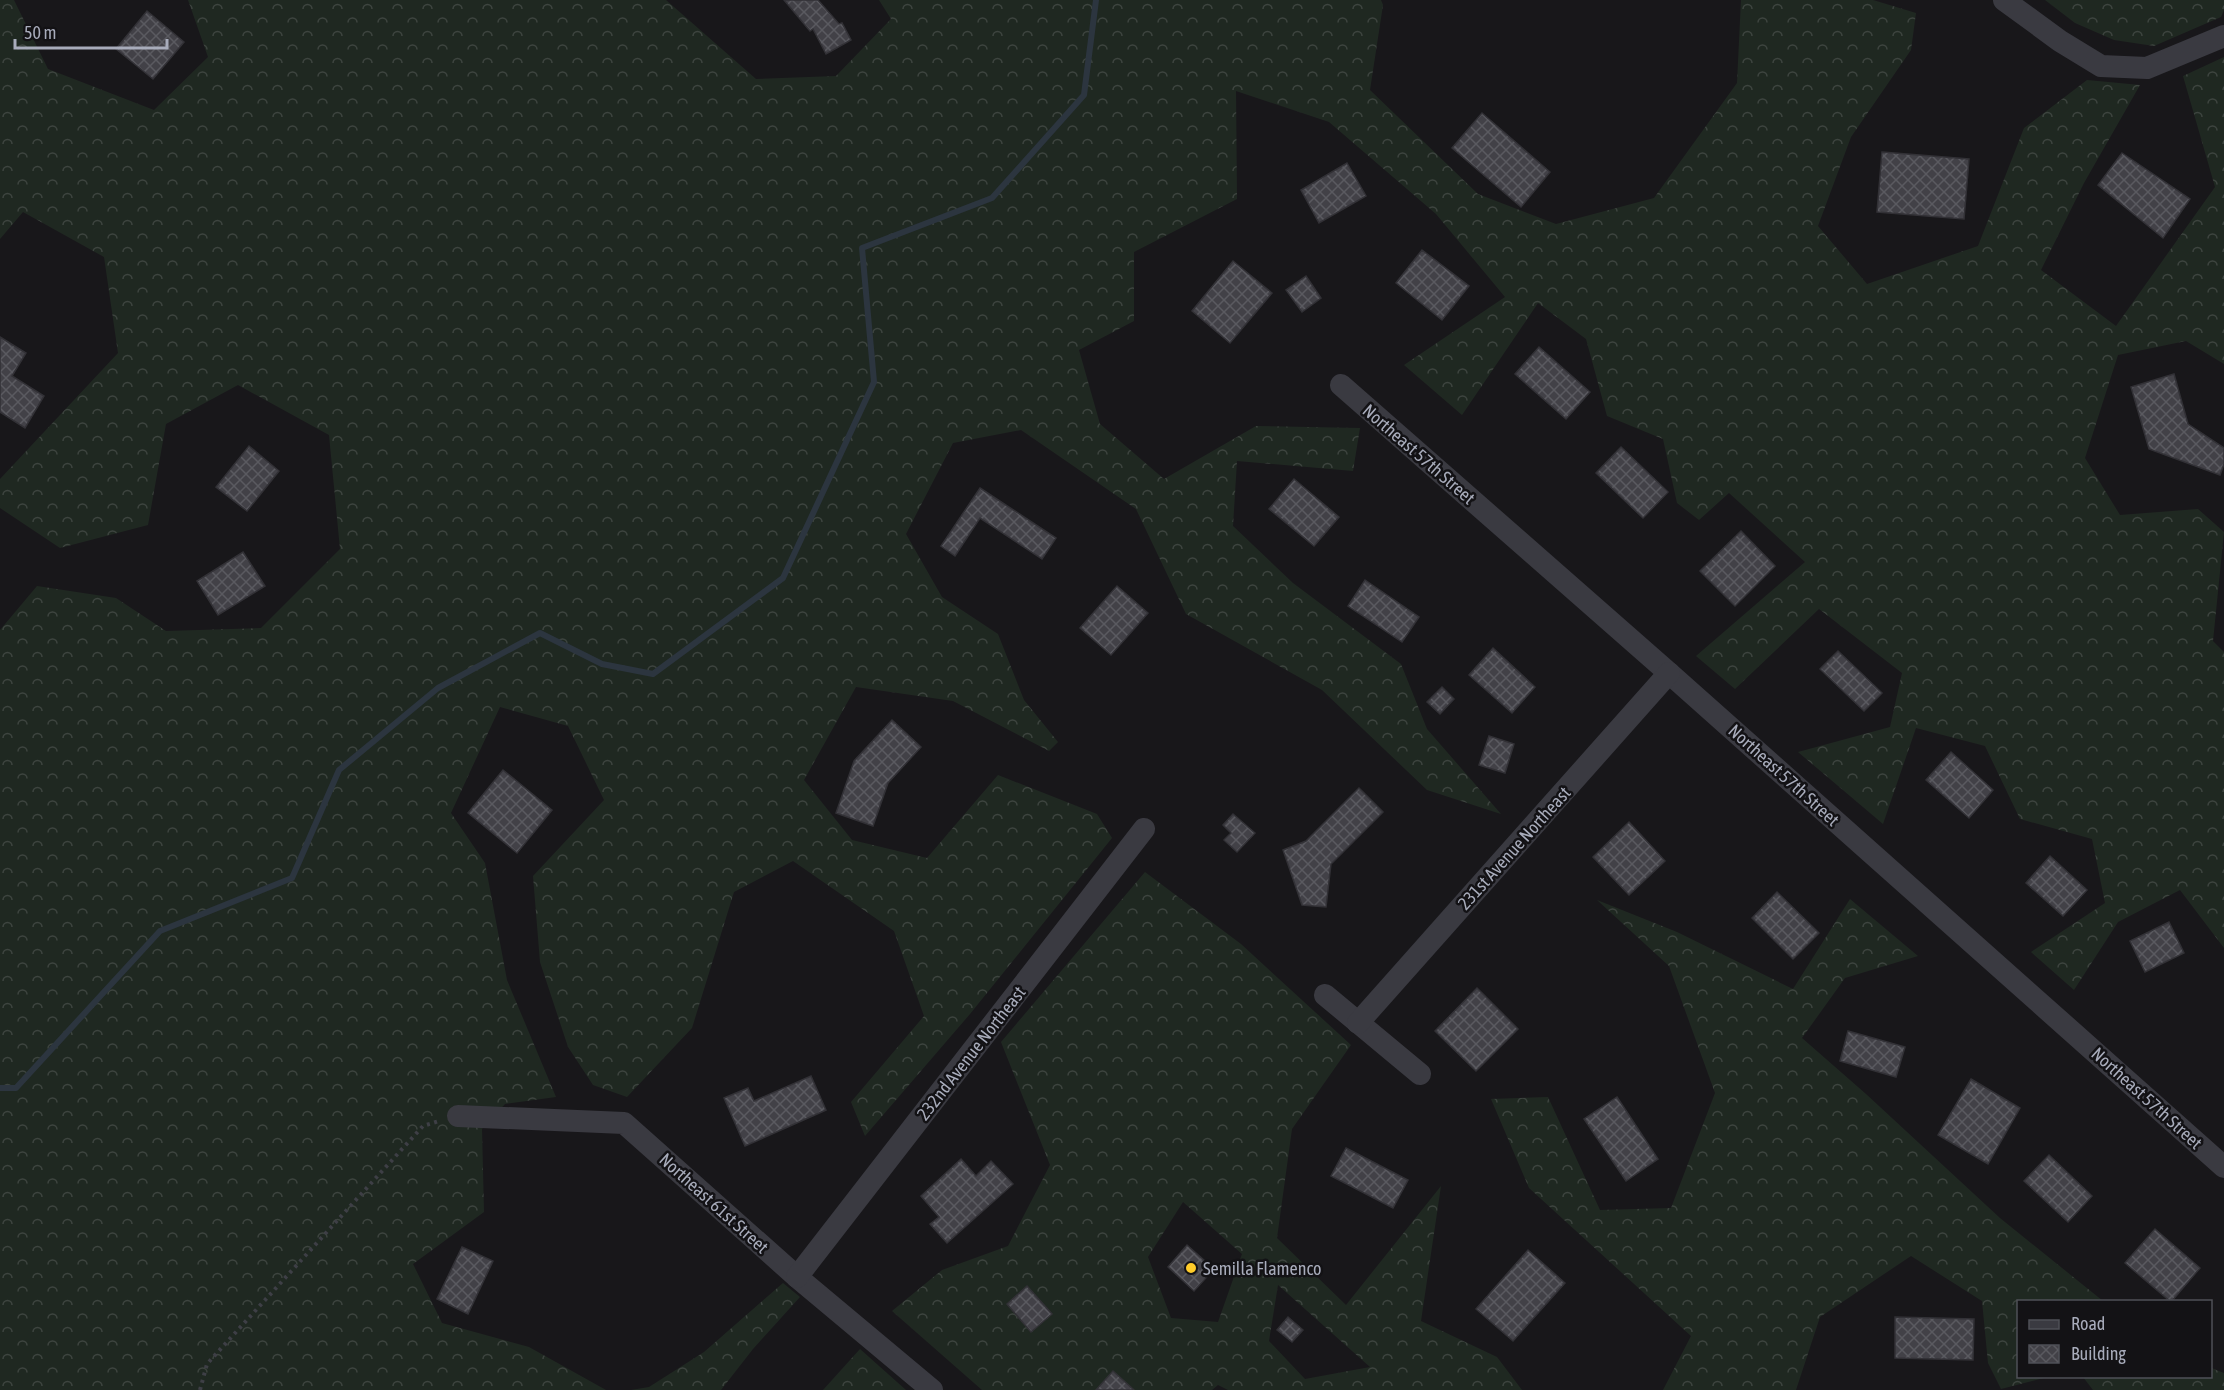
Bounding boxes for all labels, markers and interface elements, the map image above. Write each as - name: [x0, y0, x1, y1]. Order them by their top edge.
- scale bar: [15, 12, 166, 50]
- text: 50 m: [24, 22, 56, 43]
- street label: Northeast 57th Street: [1359, 400, 1479, 508]
- street label: Northeast 57th Street: [1724, 720, 1844, 830]
- street label: 231st Avenue Northeast: [1453, 782, 1575, 914]
- street label: 232nd Avenue Northeast: [912, 982, 1030, 1124]
- street label: Northeast 57th Street: [2087, 1043, 2207, 1153]
- street label: Northeast 61st Street: [655, 1149, 773, 1257]
- place label: Semilla Flamenco: [1203, 1258, 1322, 1279]
- marker: Semilla Flamenco: [1184, 1261, 1198, 1275]
- legend: [2017, 1300, 2212, 1378]
- text: Road: [2071, 1313, 2105, 1334]
- text: Building: [2071, 1343, 2126, 1364]

